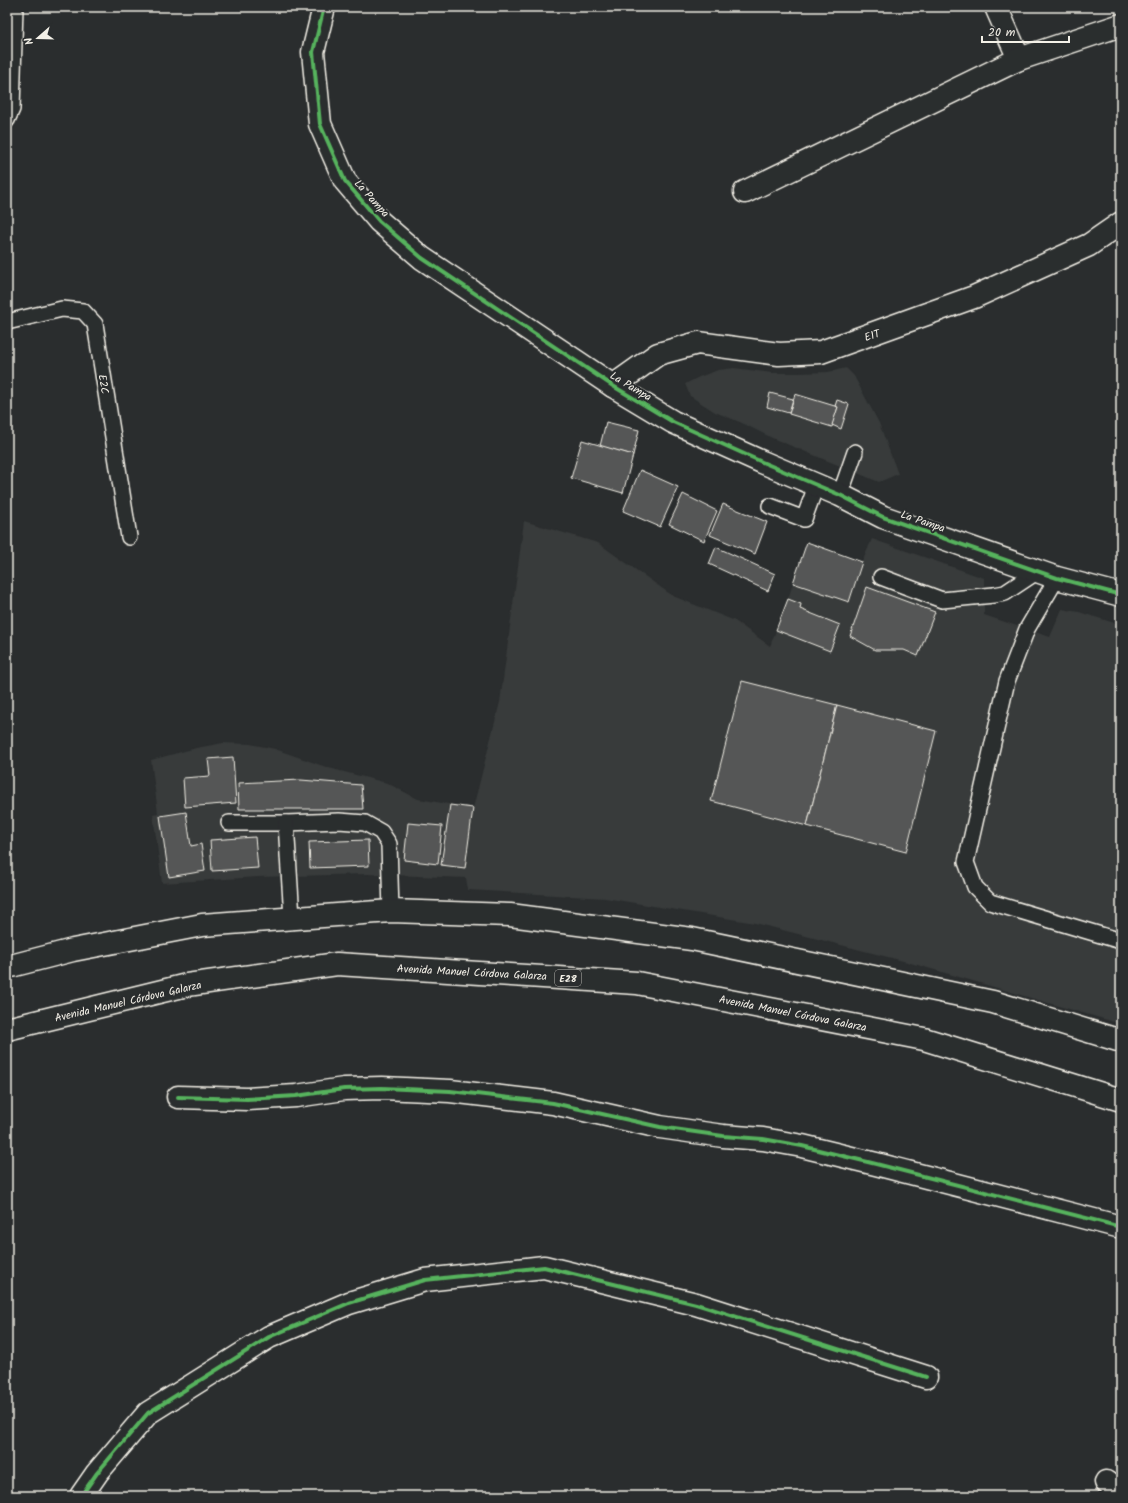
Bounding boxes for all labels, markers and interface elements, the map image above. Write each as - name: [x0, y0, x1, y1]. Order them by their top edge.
- north arrow: [18, 18, 58, 58]
- scale bar: [982, 18, 1069, 44]
- text: 20 m: [988, 23, 1016, 42]
- text: N: [20, 35, 39, 47]
- street label: La Pampa: [349, 176, 393, 222]
- street label: E1T: [862, 325, 884, 347]
- street label: La Pampa: [606, 367, 655, 406]
- street label: E2C: [93, 373, 113, 396]
- street label: La Pampa: [898, 506, 947, 538]
- street label: Avenida Manuel Córdova Galarza: [397, 960, 547, 986]
- road number: E28: [555, 970, 581, 986]
- street label: Avenida Manuel Córdova Galarza: [53, 976, 203, 1028]
- street label: Avenida Manuel Córdova Galarza: [717, 991, 868, 1037]

